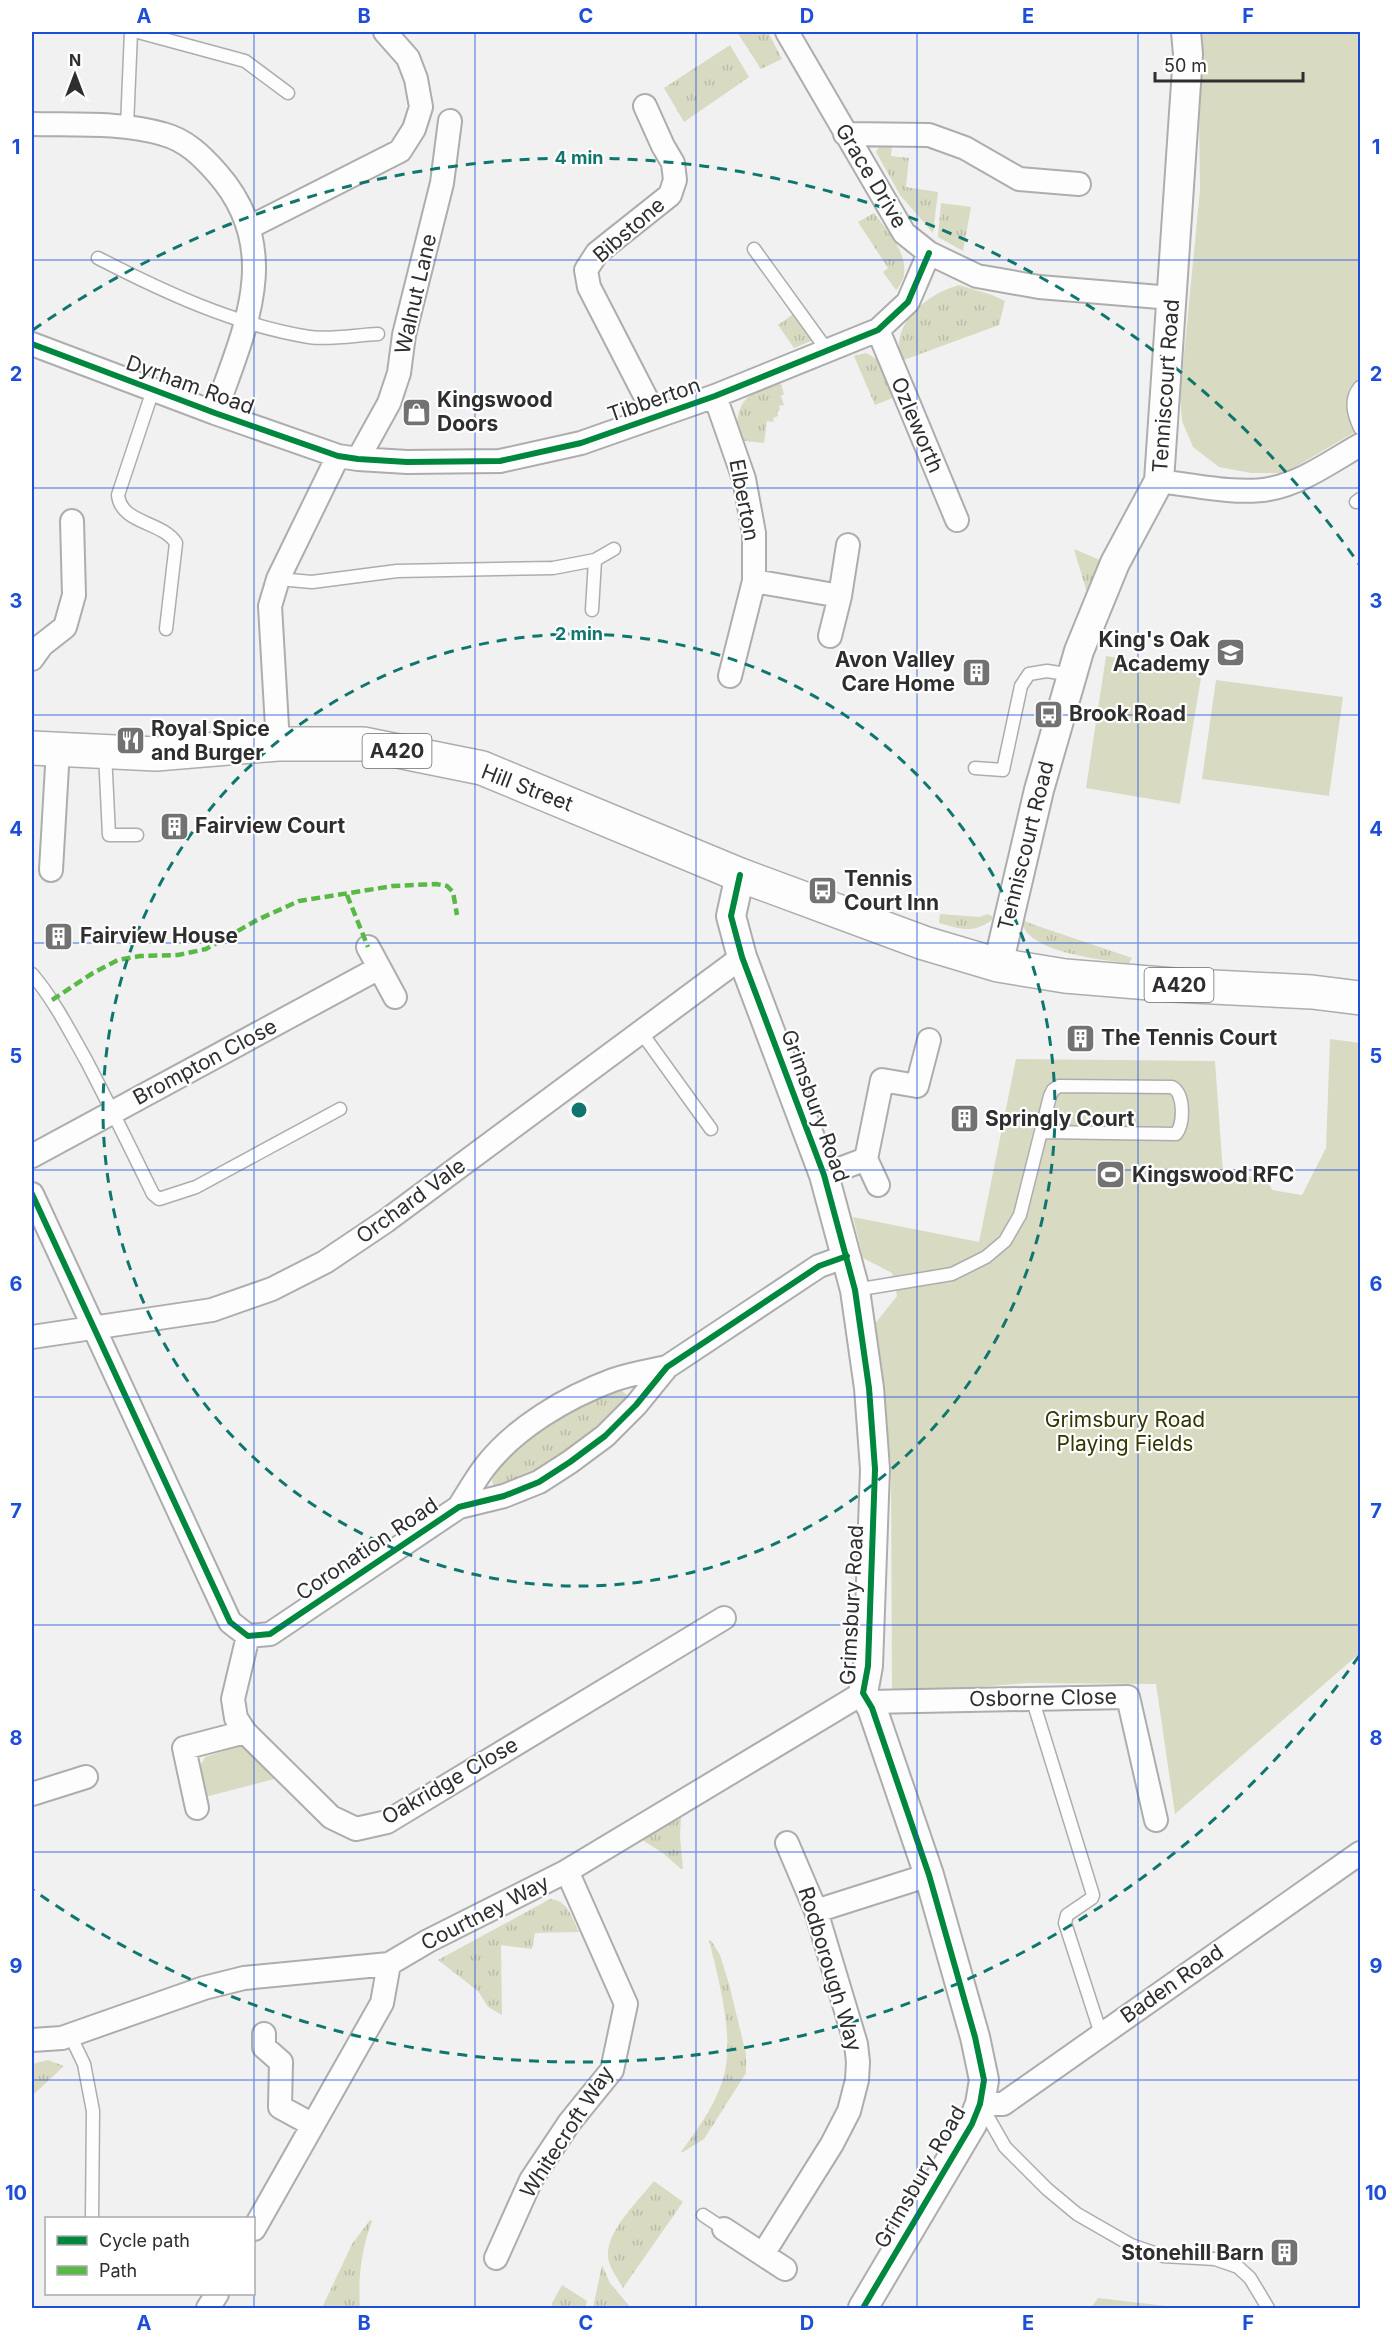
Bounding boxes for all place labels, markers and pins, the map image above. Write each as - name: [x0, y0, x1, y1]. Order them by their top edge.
- place label: Kingswood Doors: [437, 387, 553, 436]
- shop icon: Kingswood Doors: [400, 396, 432, 428]
- place label: King's Oak Academy: [1098, 627, 1211, 676]
- school or university icon: King's Oak Academy: [1215, 636, 1247, 668]
- place label: Avon Valley Care Home: [835, 647, 955, 696]
- building icon: Avon Valley Care Home: [960, 656, 992, 688]
- bus stop icon: Brook Road: [1032, 698, 1064, 730]
- place label: Brook Road: [1069, 701, 1186, 726]
- place label: Royal Spice and Burger: [151, 716, 270, 765]
- restaurant icon: Royal Spice and Burger: [114, 725, 146, 757]
- building icon: Fairview Court: [158, 810, 190, 842]
- place label: Fairview Court: [195, 813, 346, 838]
- place label: Tennis Court Inn: [844, 866, 939, 915]
- bus stop icon: Tennis Court Inn: [807, 875, 839, 907]
- building icon: Fairview House: [43, 920, 75, 952]
- place label: Fairview House: [80, 923, 238, 948]
- building icon: The Tennis Court: [1064, 1022, 1096, 1054]
- place label: The Tennis Court: [1101, 1025, 1277, 1050]
- centre of rings: [569, 1100, 589, 1120]
- building icon: Springly Court: [948, 1103, 980, 1135]
- place label: Springly Court: [985, 1106, 1135, 1131]
- sports icon: Kingswood RFC: [1095, 1159, 1127, 1191]
- place label: Kingswood RFC: [1132, 1162, 1294, 1187]
- building icon: Stonehill Barn: [1269, 2237, 1301, 2269]
- place label: Stonehill Barn: [1121, 2240, 1264, 2265]

